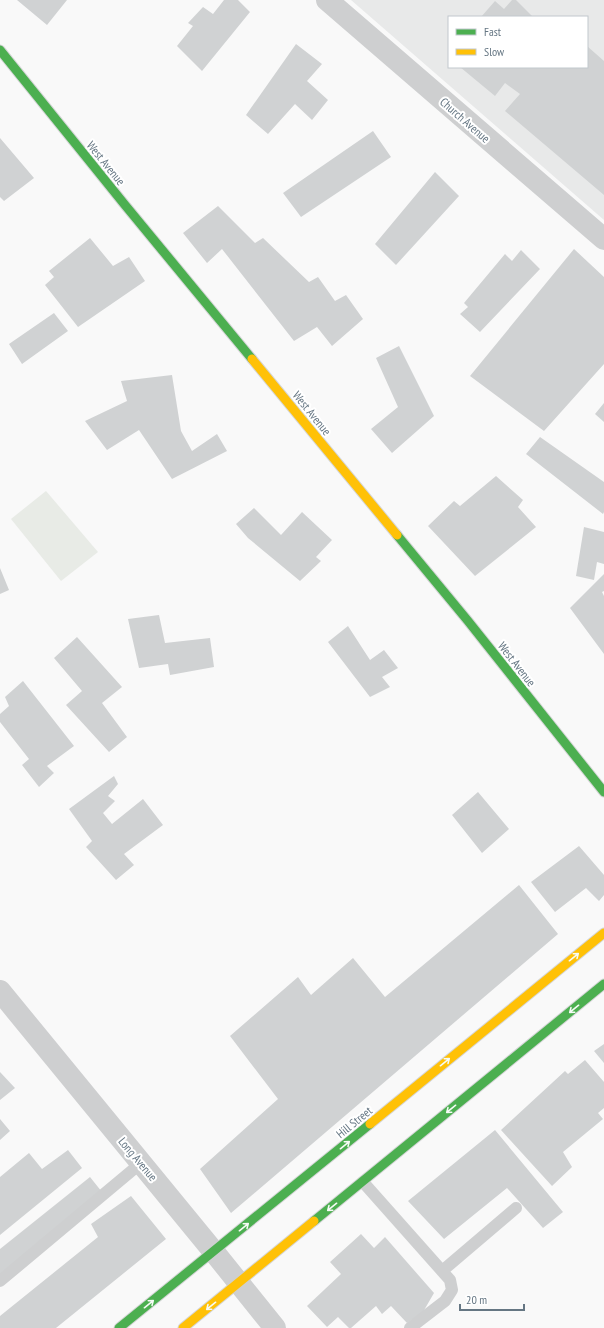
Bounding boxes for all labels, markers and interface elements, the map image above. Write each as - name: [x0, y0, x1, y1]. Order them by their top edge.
- legend: [448, 16, 588, 68]
- text: Fast: [484, 24, 502, 39]
- text: Slow: [484, 44, 505, 59]
- street label: Church Avenue: [437, 94, 493, 146]
- street label: West Avenue: [84, 138, 128, 188]
- street label: West Avenue: [290, 388, 334, 438]
- street label: West Avenue: [495, 639, 539, 689]
- one-way arrow: [569, 953, 579, 962]
- one-way arrow: [568, 1004, 579, 1013]
- one-way arrow: [440, 1058, 451, 1067]
- street label: Hill Street: [333, 1103, 376, 1141]
- one-way arrow: [446, 1105, 457, 1113]
- street label: Long Avenue: [115, 1134, 161, 1184]
- one-way arrow: [339, 1140, 350, 1149]
- one-way arrow: [327, 1202, 338, 1211]
- one-way arrow: [239, 1223, 250, 1232]
- scale bar: [460, 1286, 524, 1312]
- text: 20 m: [466, 1292, 487, 1307]
- one-way arrow: [144, 1299, 155, 1308]
- one-way arrow: [205, 1301, 216, 1310]

